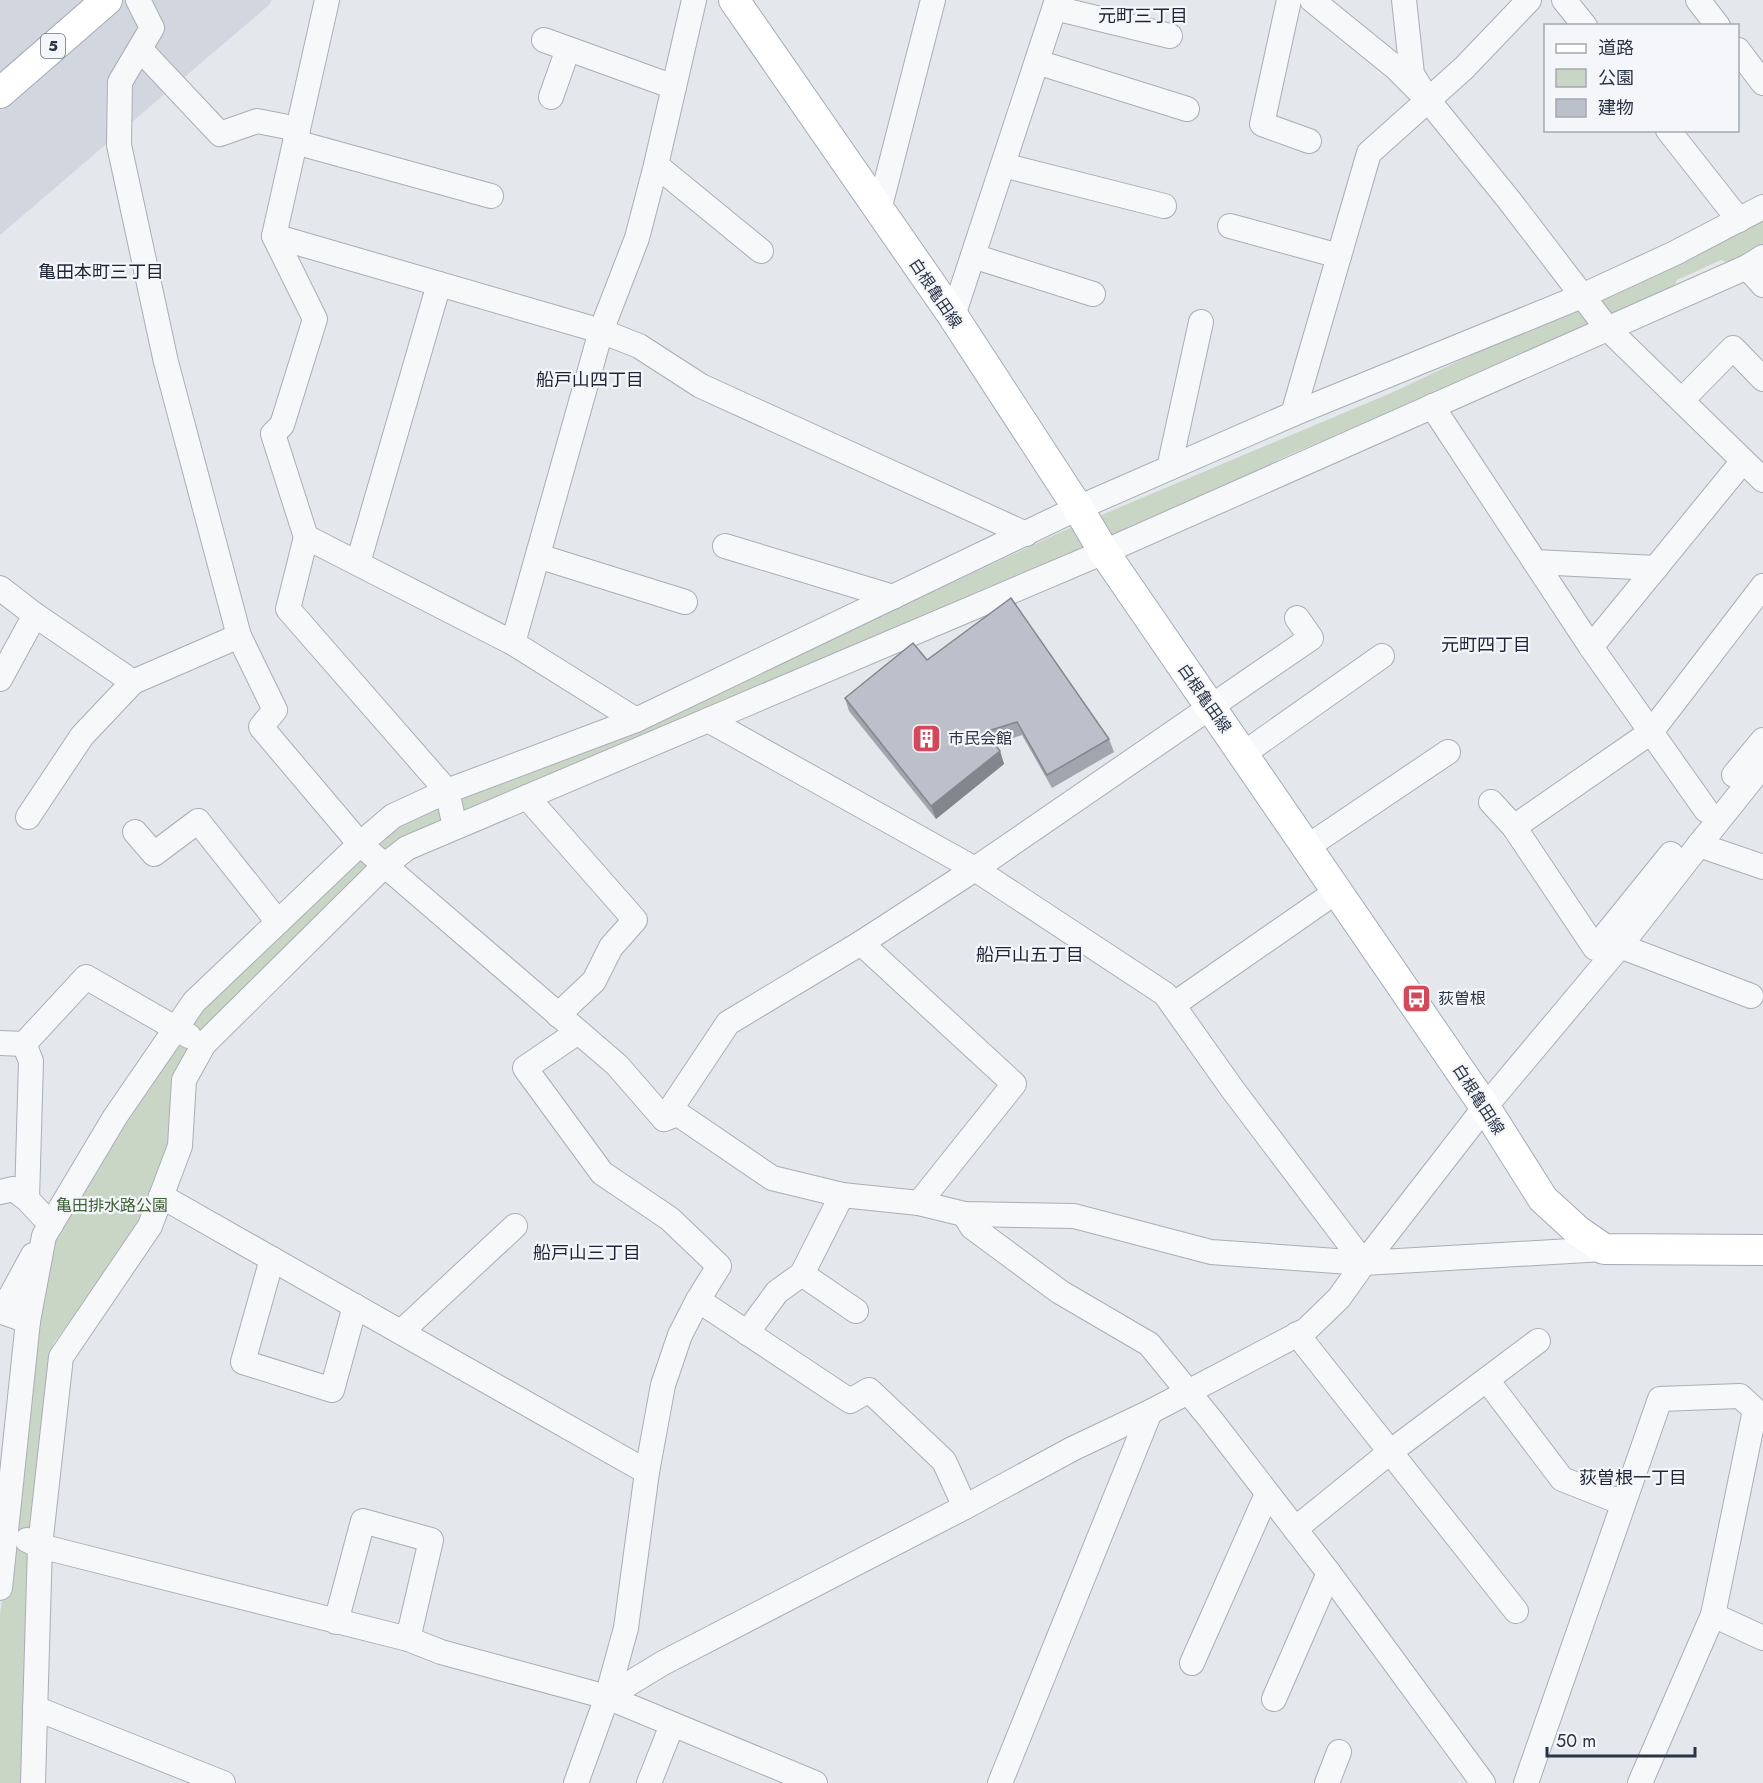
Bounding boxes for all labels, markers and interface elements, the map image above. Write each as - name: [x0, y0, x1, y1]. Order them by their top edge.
- district label: 元町三丁目: [1098, 3, 1188, 29]
- legend: [1544, 24, 1739, 132]
- road number: 5: [41, 34, 65, 58]
- text: 道路: [1598, 35, 1634, 61]
- text: 公園: [1598, 65, 1634, 91]
- text: 建物: [1598, 95, 1634, 121]
- street label: 白根亀田線: [904, 254, 967, 333]
- district label: 亀田本町三丁目: [38, 259, 164, 285]
- district label: 船戸山四丁目: [536, 367, 644, 393]
- district label: 元町四丁目: [1441, 632, 1531, 658]
- street label: 白根亀田線: [1172, 659, 1237, 738]
- building icon: 市民会館: [911, 722, 943, 754]
- place label: 市民会館: [948, 727, 1012, 750]
- district label: 船戸山五丁目: [976, 942, 1084, 968]
- bus stop icon: 荻曽根: [1401, 982, 1433, 1014]
- place label: 荻曽根: [1438, 987, 1486, 1010]
- street label: 白根亀田線: [1447, 1059, 1510, 1139]
- park label: 亀田排水路公園: [56, 1194, 168, 1217]
- district label: 船戸山三丁目: [533, 1240, 641, 1266]
- district label: 荻曽根一丁目: [1579, 1465, 1687, 1491]
- scale bar: [1547, 1720, 1696, 1758]
- text: 50 m: [1556, 1728, 1596, 1754]

